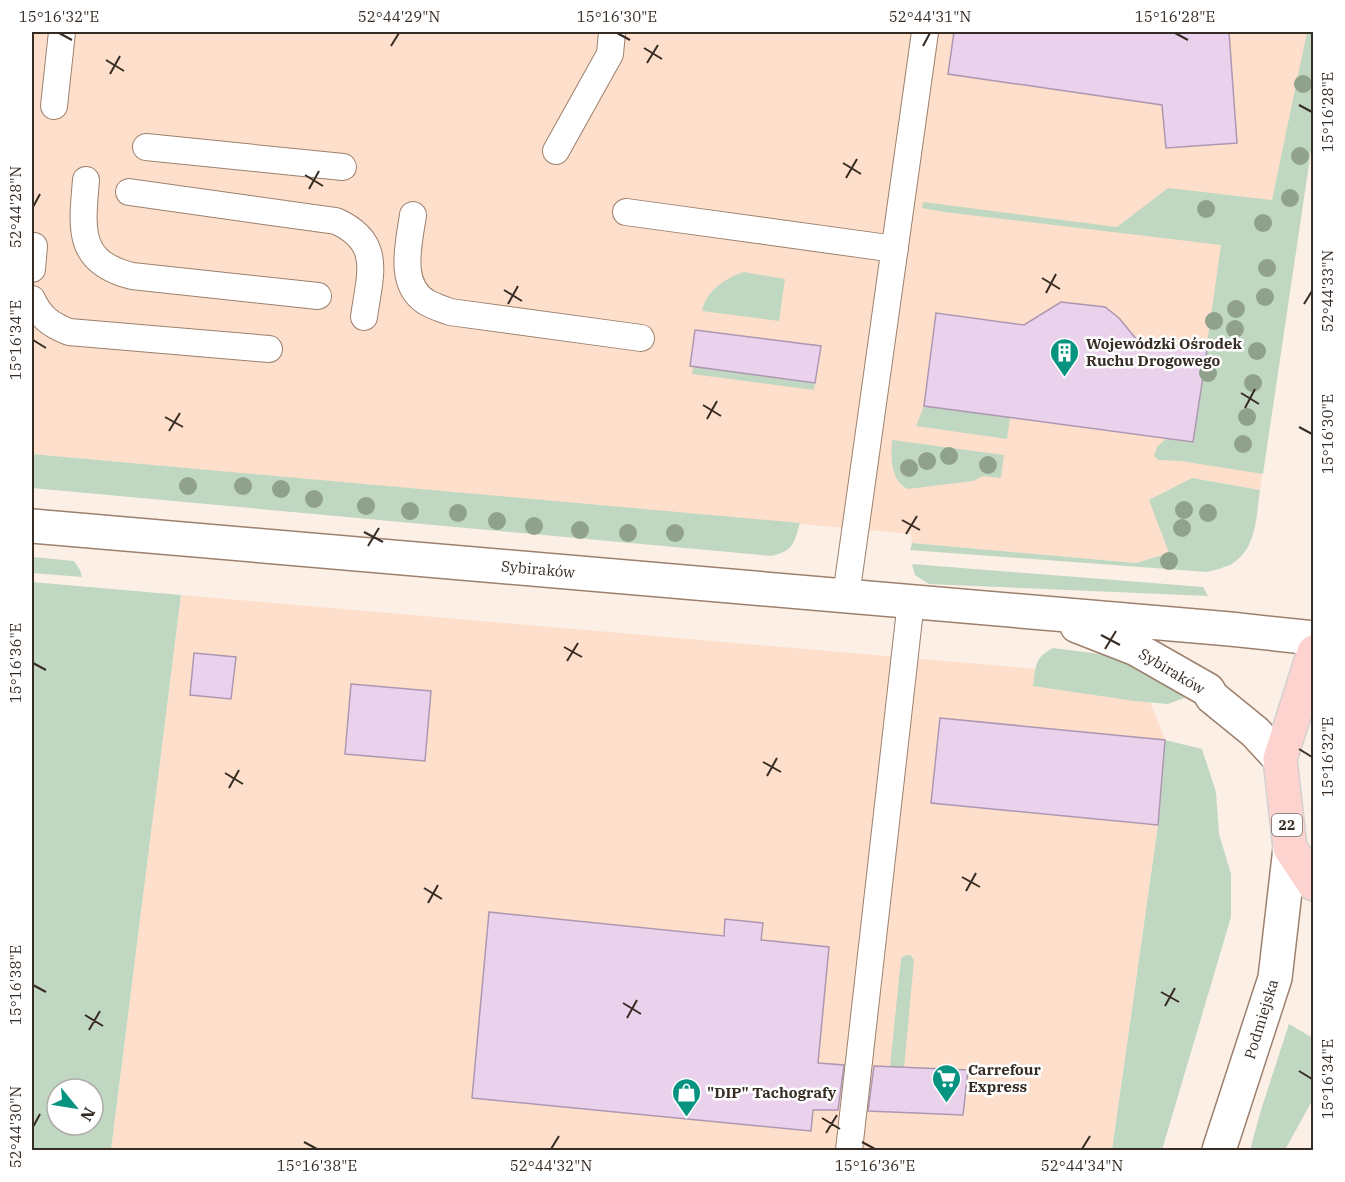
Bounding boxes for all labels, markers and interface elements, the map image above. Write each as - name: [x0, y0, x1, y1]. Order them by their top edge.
- text: 15°16'32"E: [19, 7, 99, 26]
- text: 52°44'29"N: [358, 7, 440, 26]
- text: 15°16'30"E: [577, 7, 657, 26]
- text: 52°44'31"N: [889, 7, 971, 26]
- text: 15°16'28"E: [1135, 7, 1215, 26]
- text: 15°16'28"E: [1318, 72, 1337, 152]
- text: 52°44'28"N: [6, 166, 25, 248]
- text: 52°44'33"N: [1318, 250, 1337, 332]
- text: 15°16'34"E: [6, 300, 25, 380]
- place label: Wojewódzki Ośrodek Ruchu Drogowego: [1086, 334, 1242, 370]
- building icon: Wojewódzki Ośrodek Ruchu Drogowego: [1049, 336, 1081, 378]
- text: 15°16'30"E: [1318, 394, 1337, 474]
- street label: Sybiraków: [500, 556, 576, 582]
- text: 15°16'36"E: [6, 623, 25, 703]
- street label: Sybiraków: [1135, 644, 1209, 698]
- text: 15°16'32"E: [1318, 717, 1337, 797]
- road number: 22: [1272, 814, 1302, 836]
- text: 15°16'38"E: [6, 945, 25, 1025]
- street label: Podmiejska: [1240, 977, 1282, 1061]
- text: 15°16'34"E: [1318, 1039, 1337, 1119]
- place label: Carrefour Express: [968, 1060, 1041, 1096]
- supermarket icon: Carrefour Express: [931, 1062, 963, 1104]
- shop icon: "DIP" Tachografy: [670, 1076, 702, 1118]
- north arrow: [45, 1077, 105, 1137]
- place label: "DIP" Tachografy: [707, 1083, 837, 1102]
- text: 52°44'30"N: [6, 1086, 25, 1168]
- text: N: [76, 1104, 100, 1125]
- text: 15°16'38"E: [277, 1156, 357, 1175]
- text: 52°44'32"N: [510, 1156, 592, 1175]
- text: 15°16'36"E: [835, 1156, 915, 1175]
- text: 52°44'34"N: [1041, 1156, 1123, 1175]

